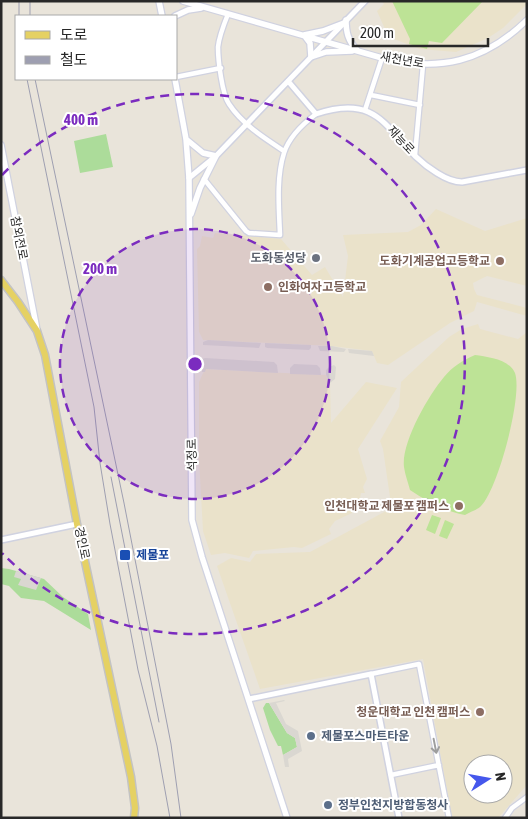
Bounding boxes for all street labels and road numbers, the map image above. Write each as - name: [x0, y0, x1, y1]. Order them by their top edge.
- street label: 새천년로: [379, 49, 425, 71]
- street label: 재능로: [385, 123, 417, 157]
- street label: 참외전로: [8, 215, 30, 261]
- street label: 석정로: [185, 438, 199, 472]
- street label: 경인로: [72, 525, 92, 561]

